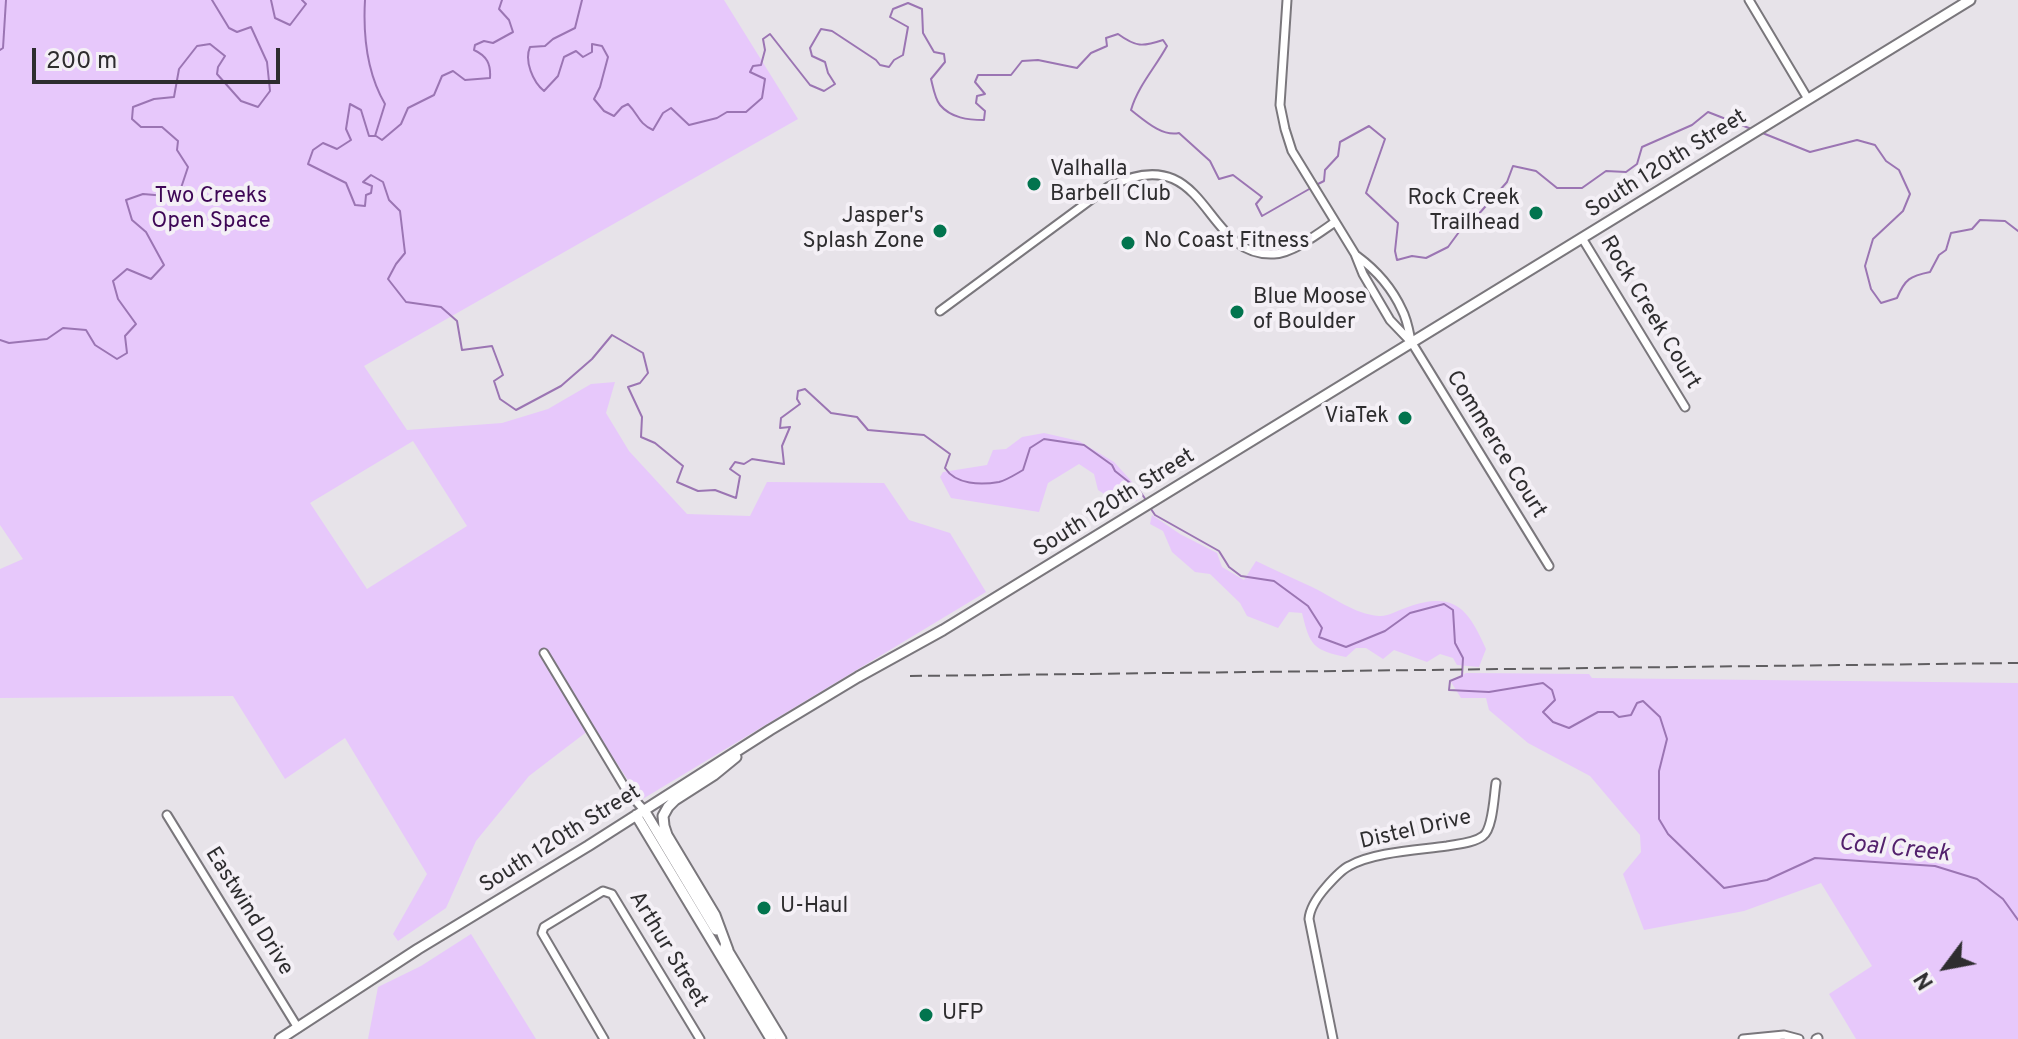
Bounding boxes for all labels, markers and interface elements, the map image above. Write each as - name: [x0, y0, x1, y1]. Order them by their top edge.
- scale bar: [36, 32, 284, 82]
- text: 200 m: [46, 47, 117, 77]
- street label: South 120th Street: [1582, 105, 1752, 225]
- place label: Valhalla Barbell Club: [1050, 158, 1171, 210]
- marker: Valhalla Barbell Club: [1025, 175, 1043, 193]
- park label: Two Creeks Open Space: [151, 185, 271, 236]
- place label: Rock Creek Trailhead: [1407, 187, 1520, 238]
- marker: Rock Creek Trailhead: [1527, 204, 1545, 222]
- place label: Jasper's Splash Zone: [803, 205, 924, 256]
- marker: Jasper's Splash Zone: [931, 222, 949, 240]
- place label: No Coast Fitness: [1144, 230, 1310, 256]
- street label: Rock Creek Court: [1593, 232, 1705, 394]
- marker: No Coast Fitness: [1119, 234, 1137, 252]
- place label: Blue Moose of Boulder: [1253, 286, 1367, 338]
- marker: Blue Moose of Boulder: [1228, 303, 1246, 321]
- street label: Commerce Court: [1439, 366, 1551, 524]
- place label: ViaTek: [1324, 405, 1389, 431]
- marker: ViaTek: [1396, 409, 1414, 427]
- street label: South 120th Street: [1030, 444, 1200, 564]
- street label: South 120th Street: [476, 780, 646, 900]
- street label: Distel Drive: [1358, 805, 1474, 857]
- water label: Coal Creek: [1837, 830, 1951, 870]
- street label: Eastwind Drive: [198, 843, 298, 981]
- street label: Arthur Street: [622, 887, 712, 1013]
- place label: U-Haul: [780, 895, 848, 921]
- marker: U-Haul: [755, 899, 773, 917]
- north arrow: [1906, 927, 1986, 1007]
- text: N: [1910, 966, 1941, 994]
- place label: UFP: [942, 1002, 983, 1028]
- marker: UFP: [917, 1006, 935, 1024]

